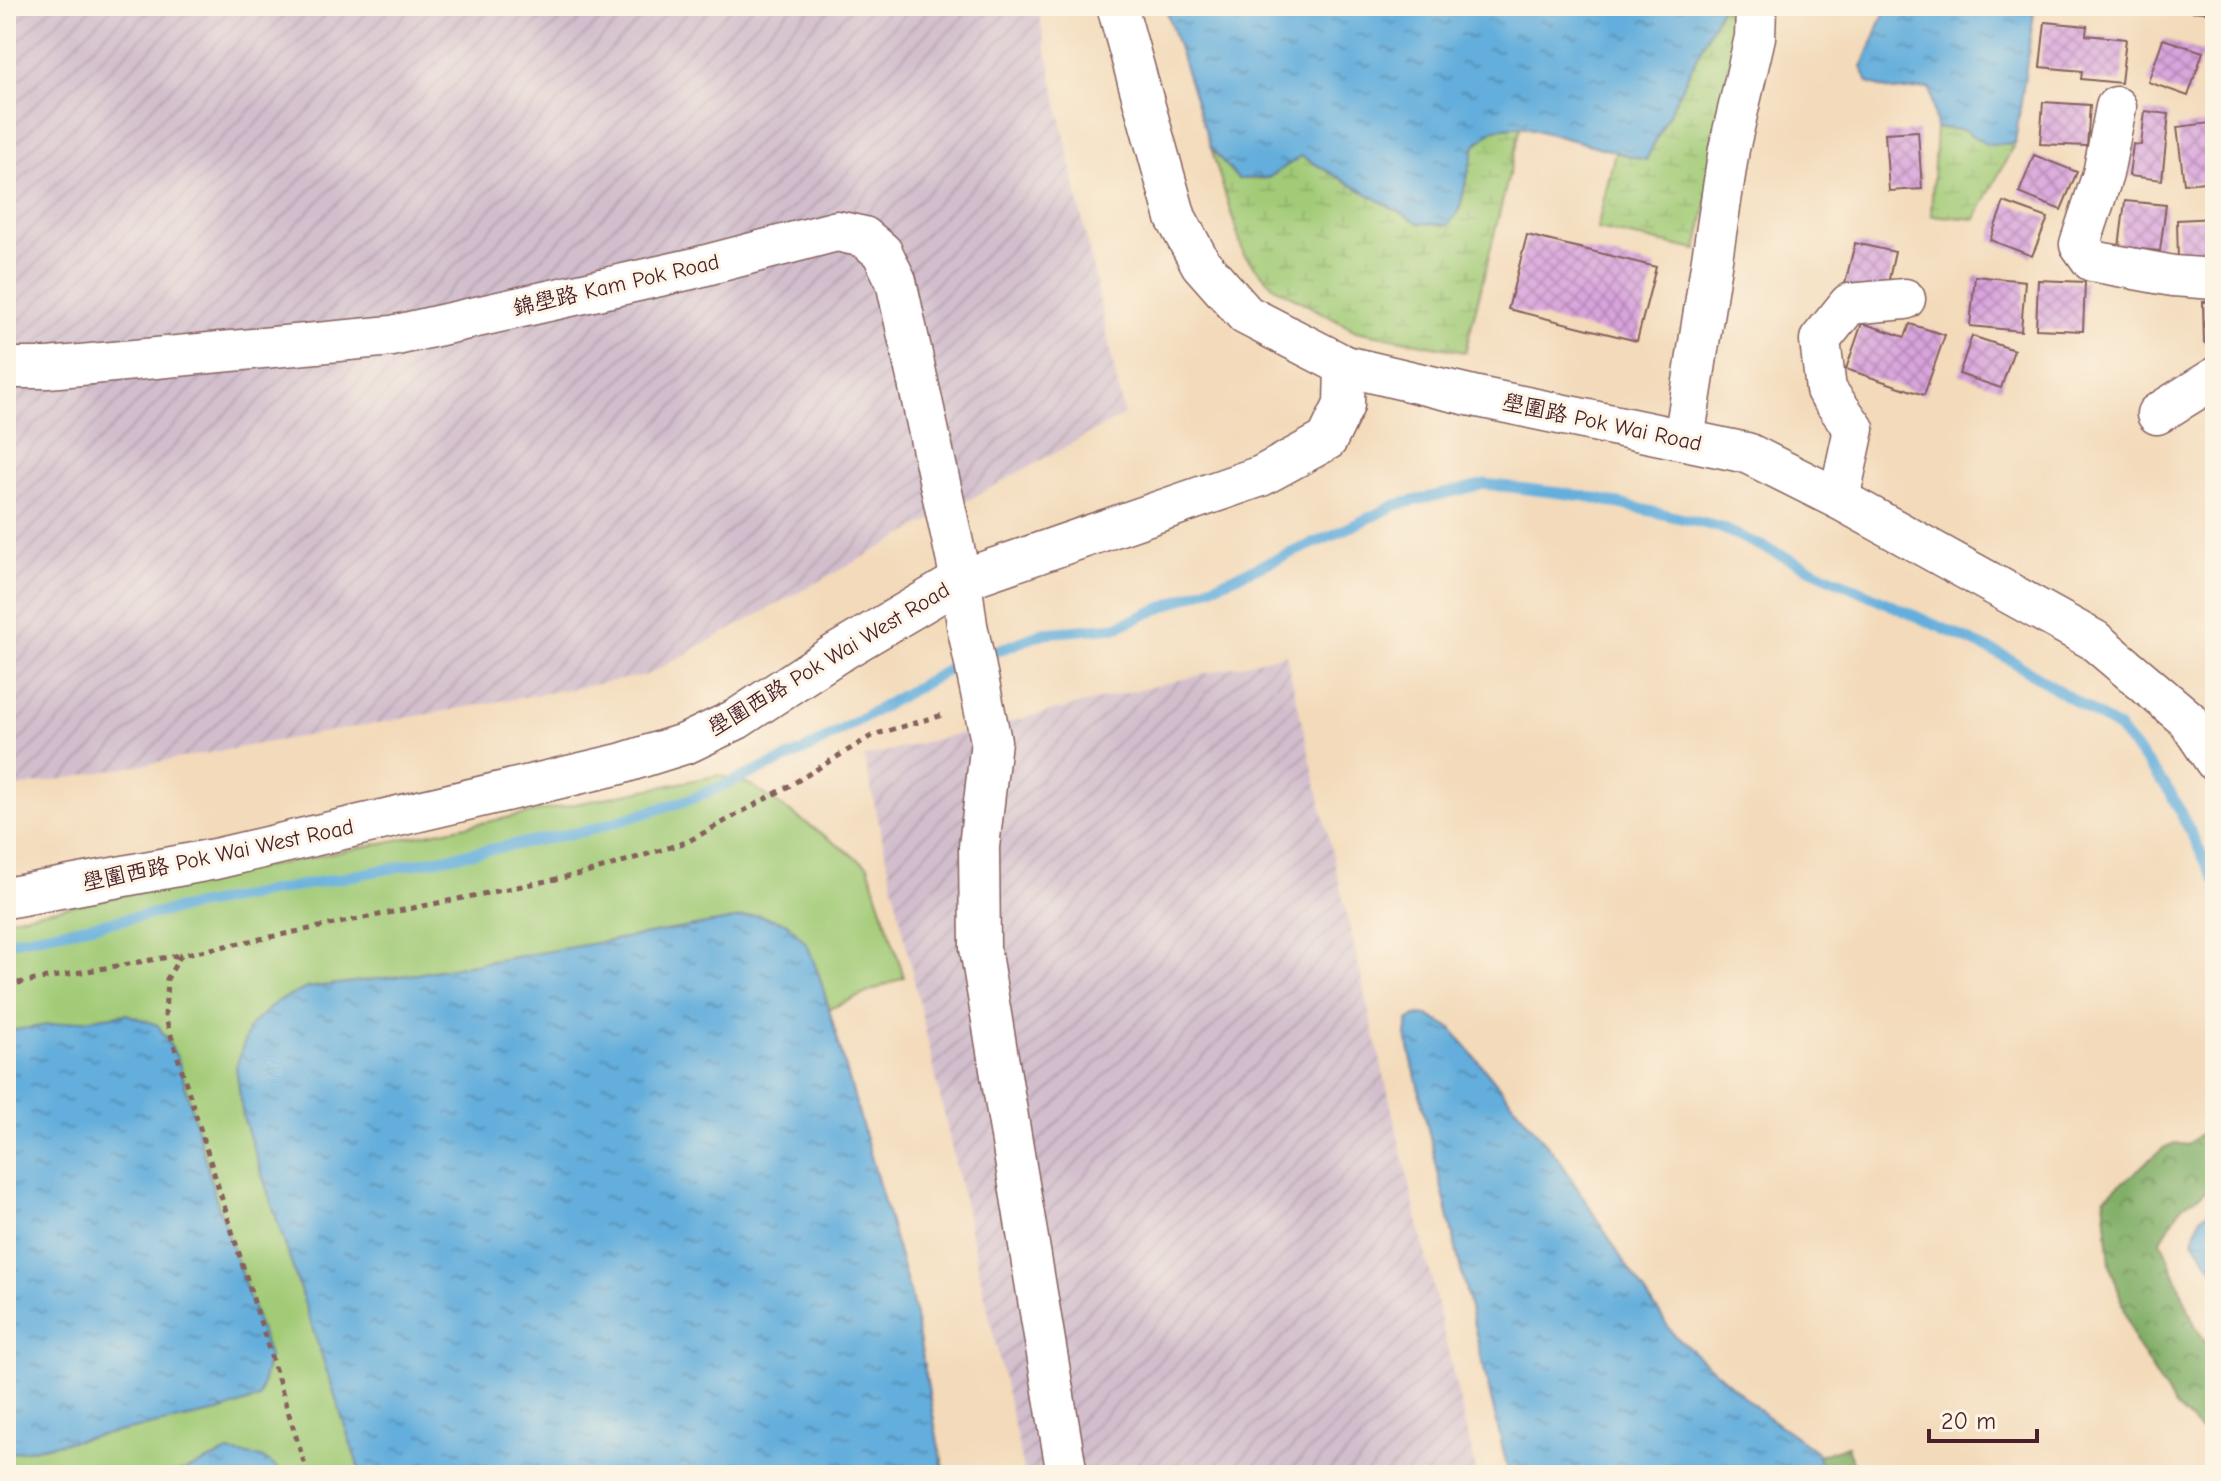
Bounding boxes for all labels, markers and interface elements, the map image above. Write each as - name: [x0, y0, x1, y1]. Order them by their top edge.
- street label: 錦壆路 Kam Pok Road: [510, 249, 722, 321]
- street label: 壆圍路 Pok Wai Road: [1500, 389, 1704, 457]
- street label: 壆圍西路 Pok Wai West Road: [704, 577, 954, 741]
- street label: 壆圍西路 Pok Wai West Road: [80, 814, 356, 896]
- scale bar: [1929, 1393, 2037, 1443]
- text: 20 m: [1941, 1407, 1996, 1435]

